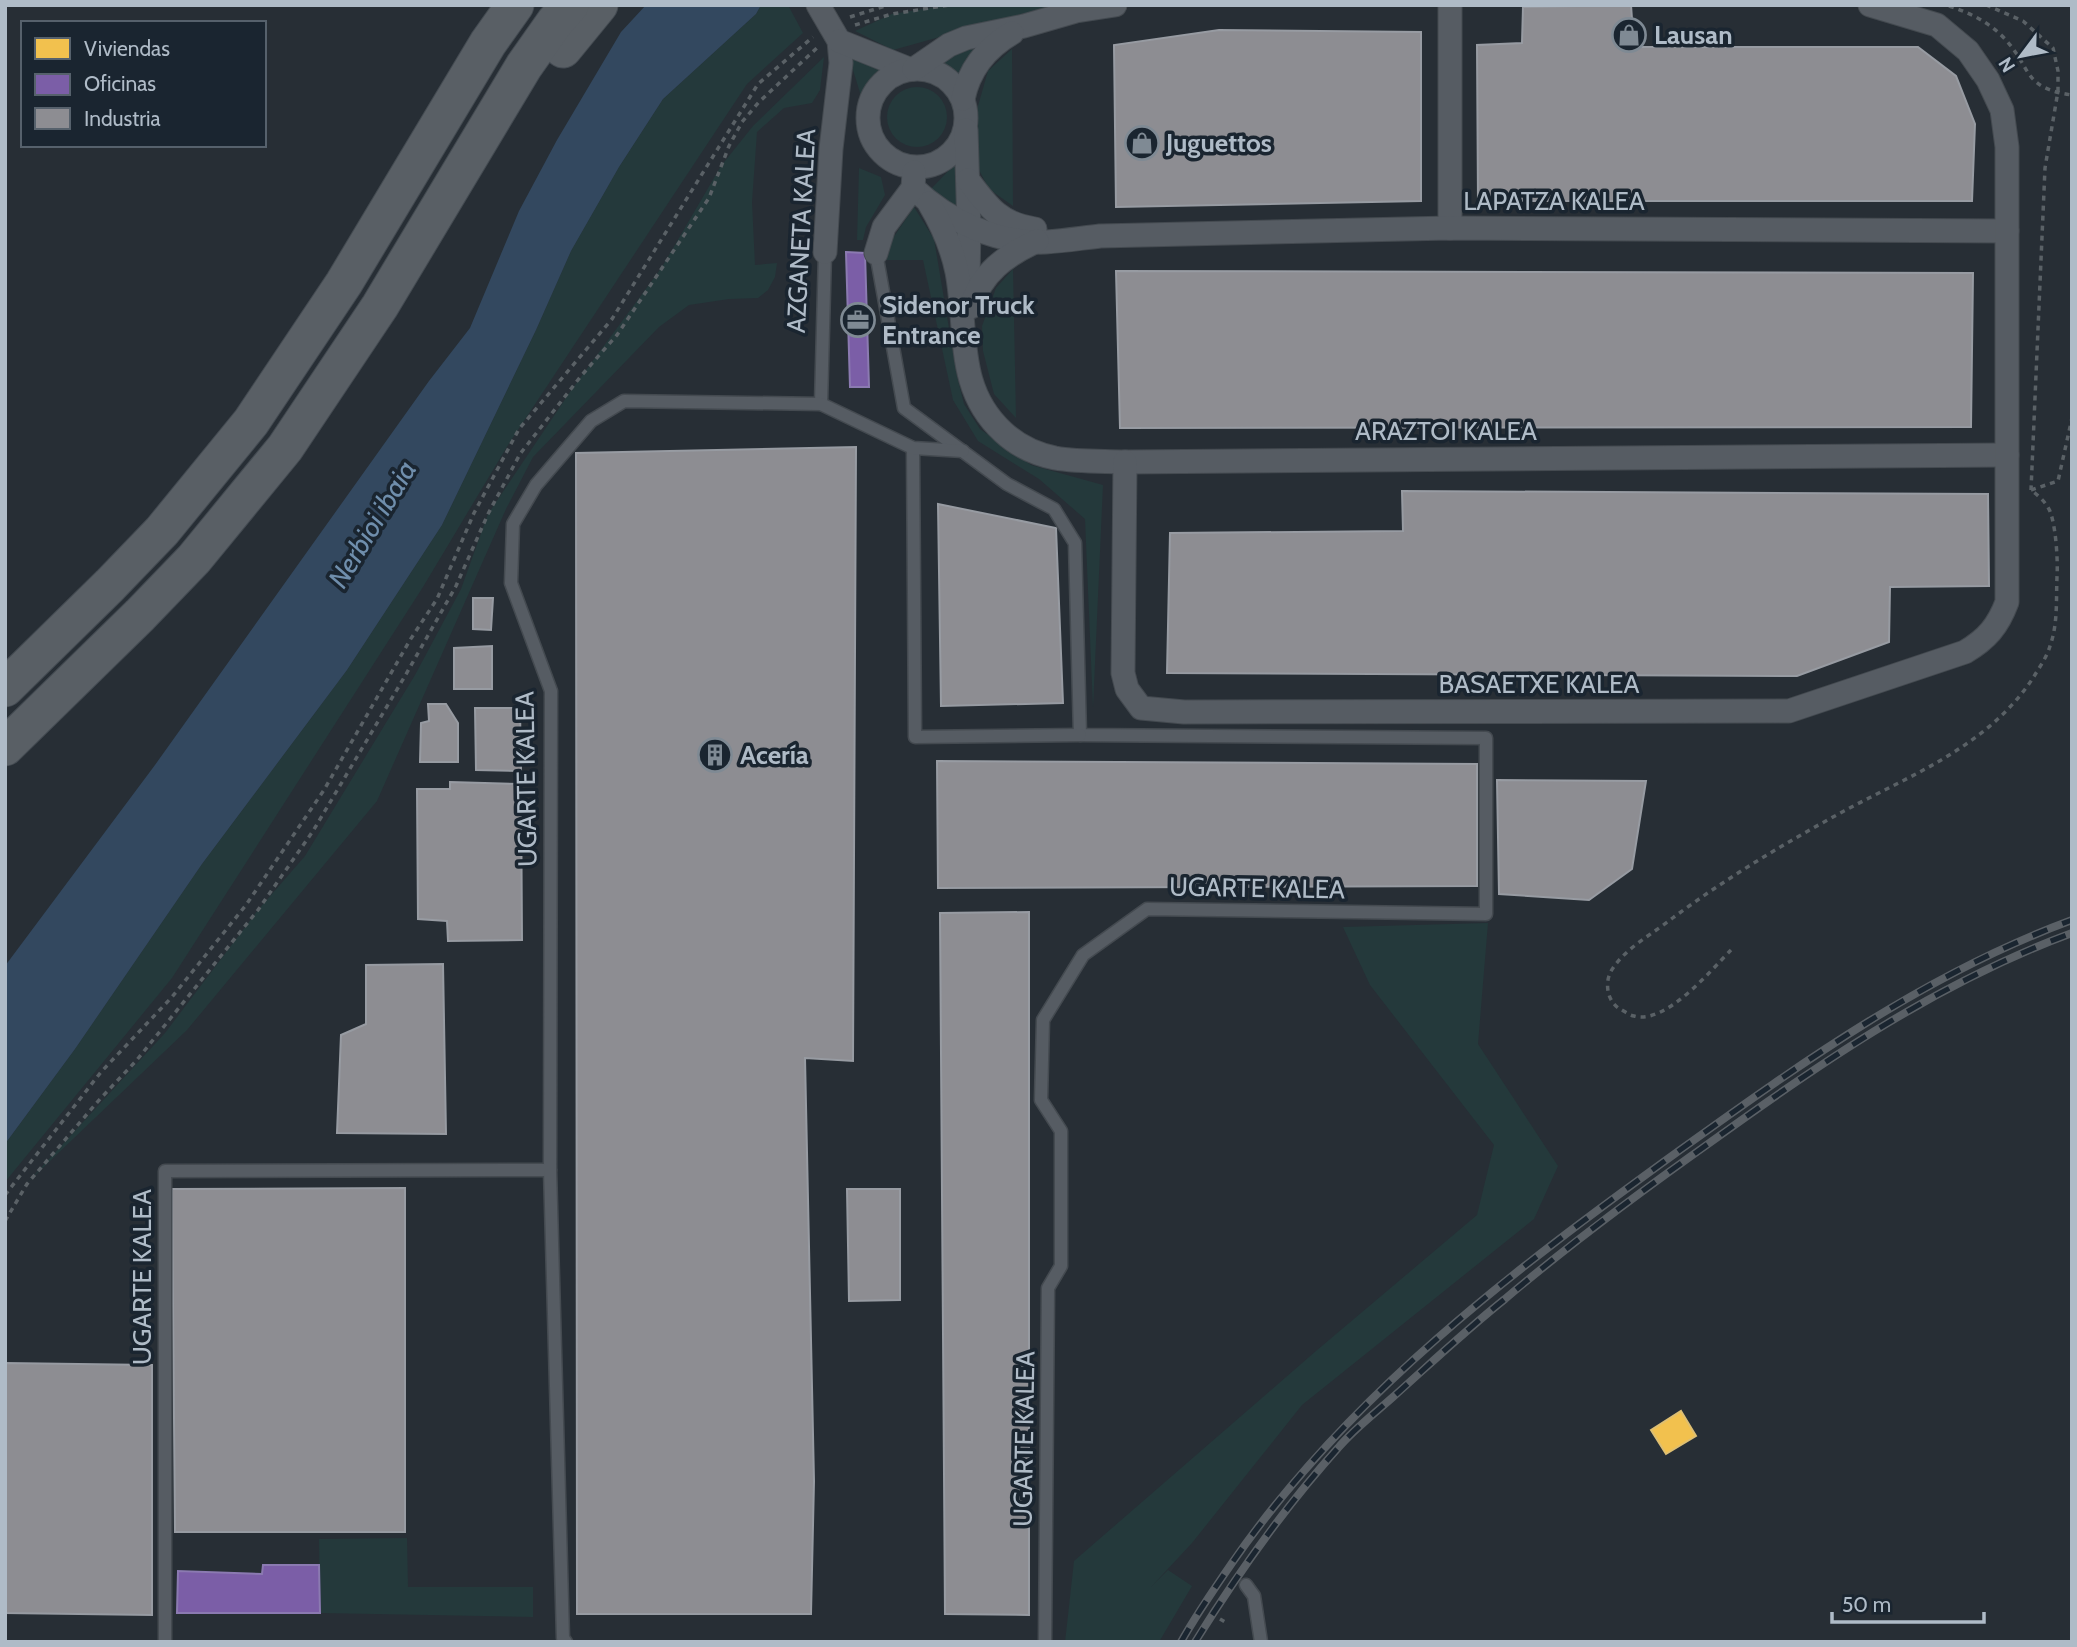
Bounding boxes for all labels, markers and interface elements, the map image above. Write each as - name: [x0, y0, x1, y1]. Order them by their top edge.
- shop icon: Lausan: [1610, 16, 1648, 54]
- place label: Lausan: [1654, 19, 1733, 51]
- legend: [21, 21, 266, 147]
- north arrow: [1986, 21, 2056, 91]
- text: Viviendas: [84, 36, 170, 61]
- text: N: [1994, 53, 2020, 77]
- text: Oficinas: [84, 71, 156, 96]
- text: Industria: [84, 106, 161, 131]
- shop icon: Juguettos: [1123, 124, 1161, 162]
- place label: Juguettos: [1165, 127, 1272, 159]
- street label: AZGANETA KALEA: [780, 128, 822, 334]
- street label: LAPATZA KALEA: [1463, 185, 1645, 217]
- place label: Sidenor Truck Entrance: [882, 289, 1035, 351]
- office icon: Sidenor Truck Entrance: [839, 301, 877, 339]
- street label: ARAZTOI KALEA: [1355, 415, 1537, 447]
- water label: Nerbioi ibaia: [321, 454, 423, 594]
- street label: BASAETXE KALEA: [1439, 668, 1639, 700]
- street label: UGARTE KALEA: [508, 691, 544, 867]
- building icon: Acería: [696, 736, 734, 774]
- place label: Acería: [740, 739, 809, 771]
- street label: UGARTE KALEA: [1169, 870, 1345, 906]
- street label: UGARTE KALEA: [126, 1189, 158, 1365]
- street label: UGARTE KALEA: [1006, 1351, 1042, 1527]
- scale bar: [1832, 1580, 1984, 1624]
- text: 50 m: [1842, 1592, 1891, 1617]

